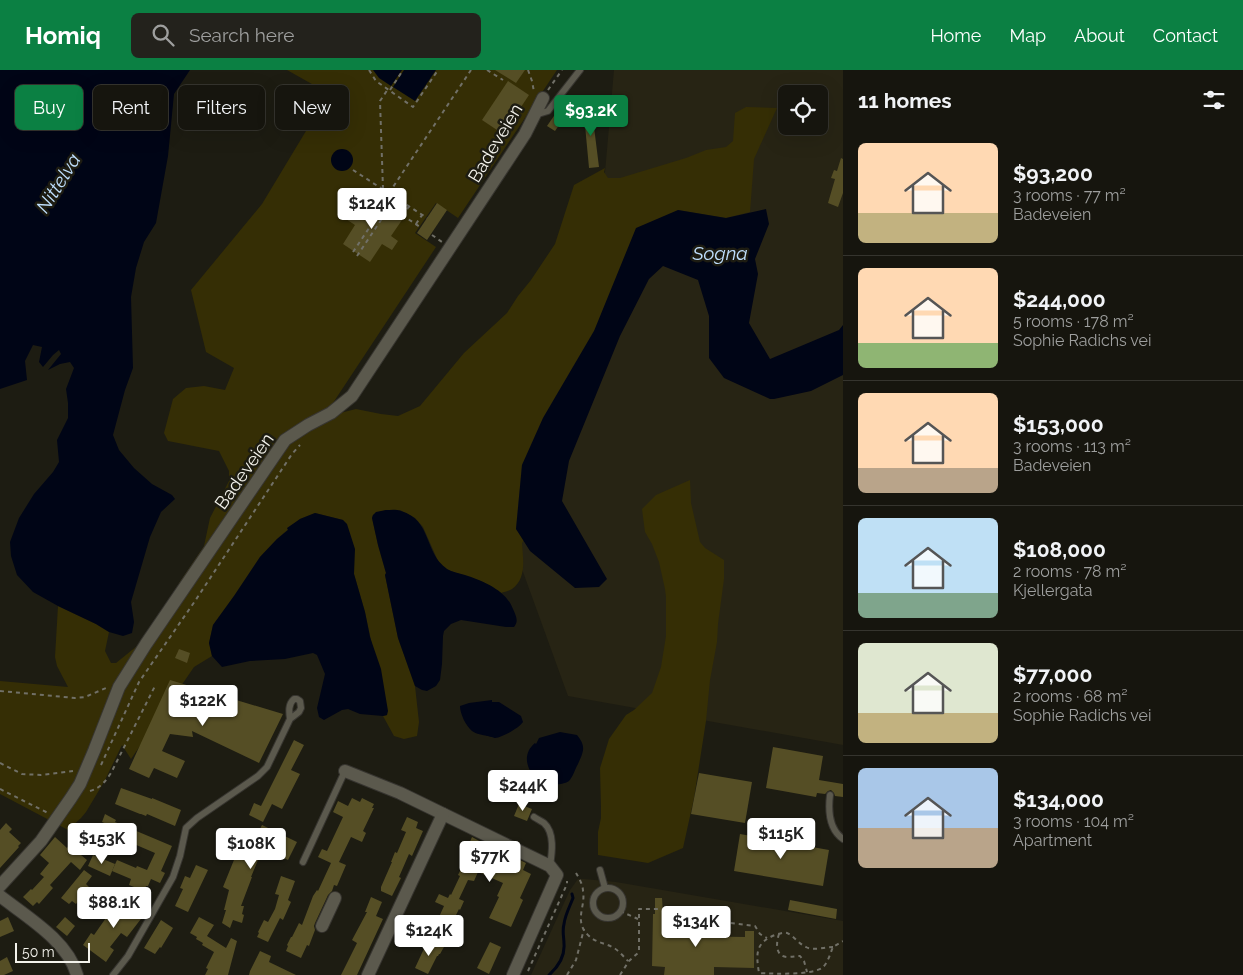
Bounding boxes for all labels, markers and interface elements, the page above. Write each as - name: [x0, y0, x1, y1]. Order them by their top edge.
- search box: [131, 13, 481, 58]
- text: Homiq: [25, 21, 101, 50]
- icon: search: [149, 21, 177, 49]
- text: Search here: [189, 24, 294, 46]
- text: Home: [930, 25, 981, 46]
- text: Map: [1009, 25, 1046, 46]
- text: About: [1074, 25, 1125, 46]
- text: Contact: [1153, 25, 1218, 46]
- chip: Buy: [15, 85, 83, 130]
- chip: Rent: [93, 85, 168, 130]
- chip: Filters: [178, 85, 265, 130]
- chip: New: [275, 85, 349, 130]
- map controls: [778, 85, 828, 135]
- button: locate: [778, 85, 828, 135]
- icon: filters: [1200, 86, 1228, 114]
- text: 11 homes: [858, 88, 952, 113]
- pin: $93.2K: [550, 94, 632, 137]
- street label: Badeveien: [463, 100, 527, 186]
- text: $93.2K: [565, 101, 617, 120]
- water label: Nittelva: [31, 149, 85, 217]
- text: $93,200: [1013, 161, 1093, 186]
- icon: home: [898, 163, 958, 223]
- text: 3 rooms · 77 m²: [1013, 186, 1126, 205]
- pin: $124K: [337, 188, 407, 230]
- text: $124K: [349, 194, 395, 213]
- text: Badeveien: [1013, 205, 1091, 224]
- water label: Sogna: [691, 242, 748, 264]
- text: $244,000: [1013, 287, 1106, 312]
- icon: home: [898, 288, 958, 348]
- text: 5 rooms · 178 m²: [1013, 312, 1134, 331]
- text: Sophie Radichs vei: [1013, 331, 1152, 350]
- text: $153,000: [1013, 412, 1104, 437]
- icon: home: [898, 413, 958, 473]
- street label: Badeveien: [210, 429, 278, 513]
- text: 3 rooms · 113 m²: [1013, 437, 1131, 456]
- text: Badeveien: [1013, 456, 1091, 475]
- text: $108,000: [1013, 537, 1106, 562]
- icon: home: [898, 538, 958, 598]
- text: 2 rooms · 78 m²: [1013, 562, 1126, 581]
- text: Kjellergata: [1013, 581, 1092, 600]
- text: $77,000: [1013, 662, 1092, 687]
- icon: home: [898, 663, 958, 723]
- pin: $122K: [168, 684, 238, 727]
- text: 2 rooms · 68 m²: [1013, 687, 1128, 706]
- text: $122K: [180, 691, 226, 710]
- text: Sophie Radichs vei: [1013, 706, 1152, 725]
- pin: $244K: [488, 770, 558, 812]
- text: $244K: [499, 776, 547, 795]
- text: $134,000: [1013, 787, 1104, 812]
- icon: home: [898, 788, 958, 848]
- text: 3 rooms · 104 m²: [1013, 812, 1134, 831]
- pin: $115K: [746, 818, 816, 860]
- pin: $153K: [67, 822, 137, 865]
- text: $115K: [758, 824, 804, 843]
- pin: $108K: [216, 828, 286, 870]
- text: $153K: [79, 829, 125, 848]
- text: Apartment: [1013, 831, 1092, 850]
- text: $108K: [227, 834, 275, 853]
- pin: $77K: [460, 840, 520, 883]
- text: $77K: [471, 847, 509, 866]
- pin: $88.1K: [73, 886, 155, 929]
- text: $88.1K: [88, 893, 140, 912]
- pin: $134K: [661, 906, 731, 948]
- text: $134K: [673, 912, 719, 931]
- pin: $124K: [394, 914, 464, 957]
- text: $124K: [406, 921, 452, 940]
- scale bar: [15, 940, 90, 963]
- text: 50 m: [22, 944, 55, 960]

